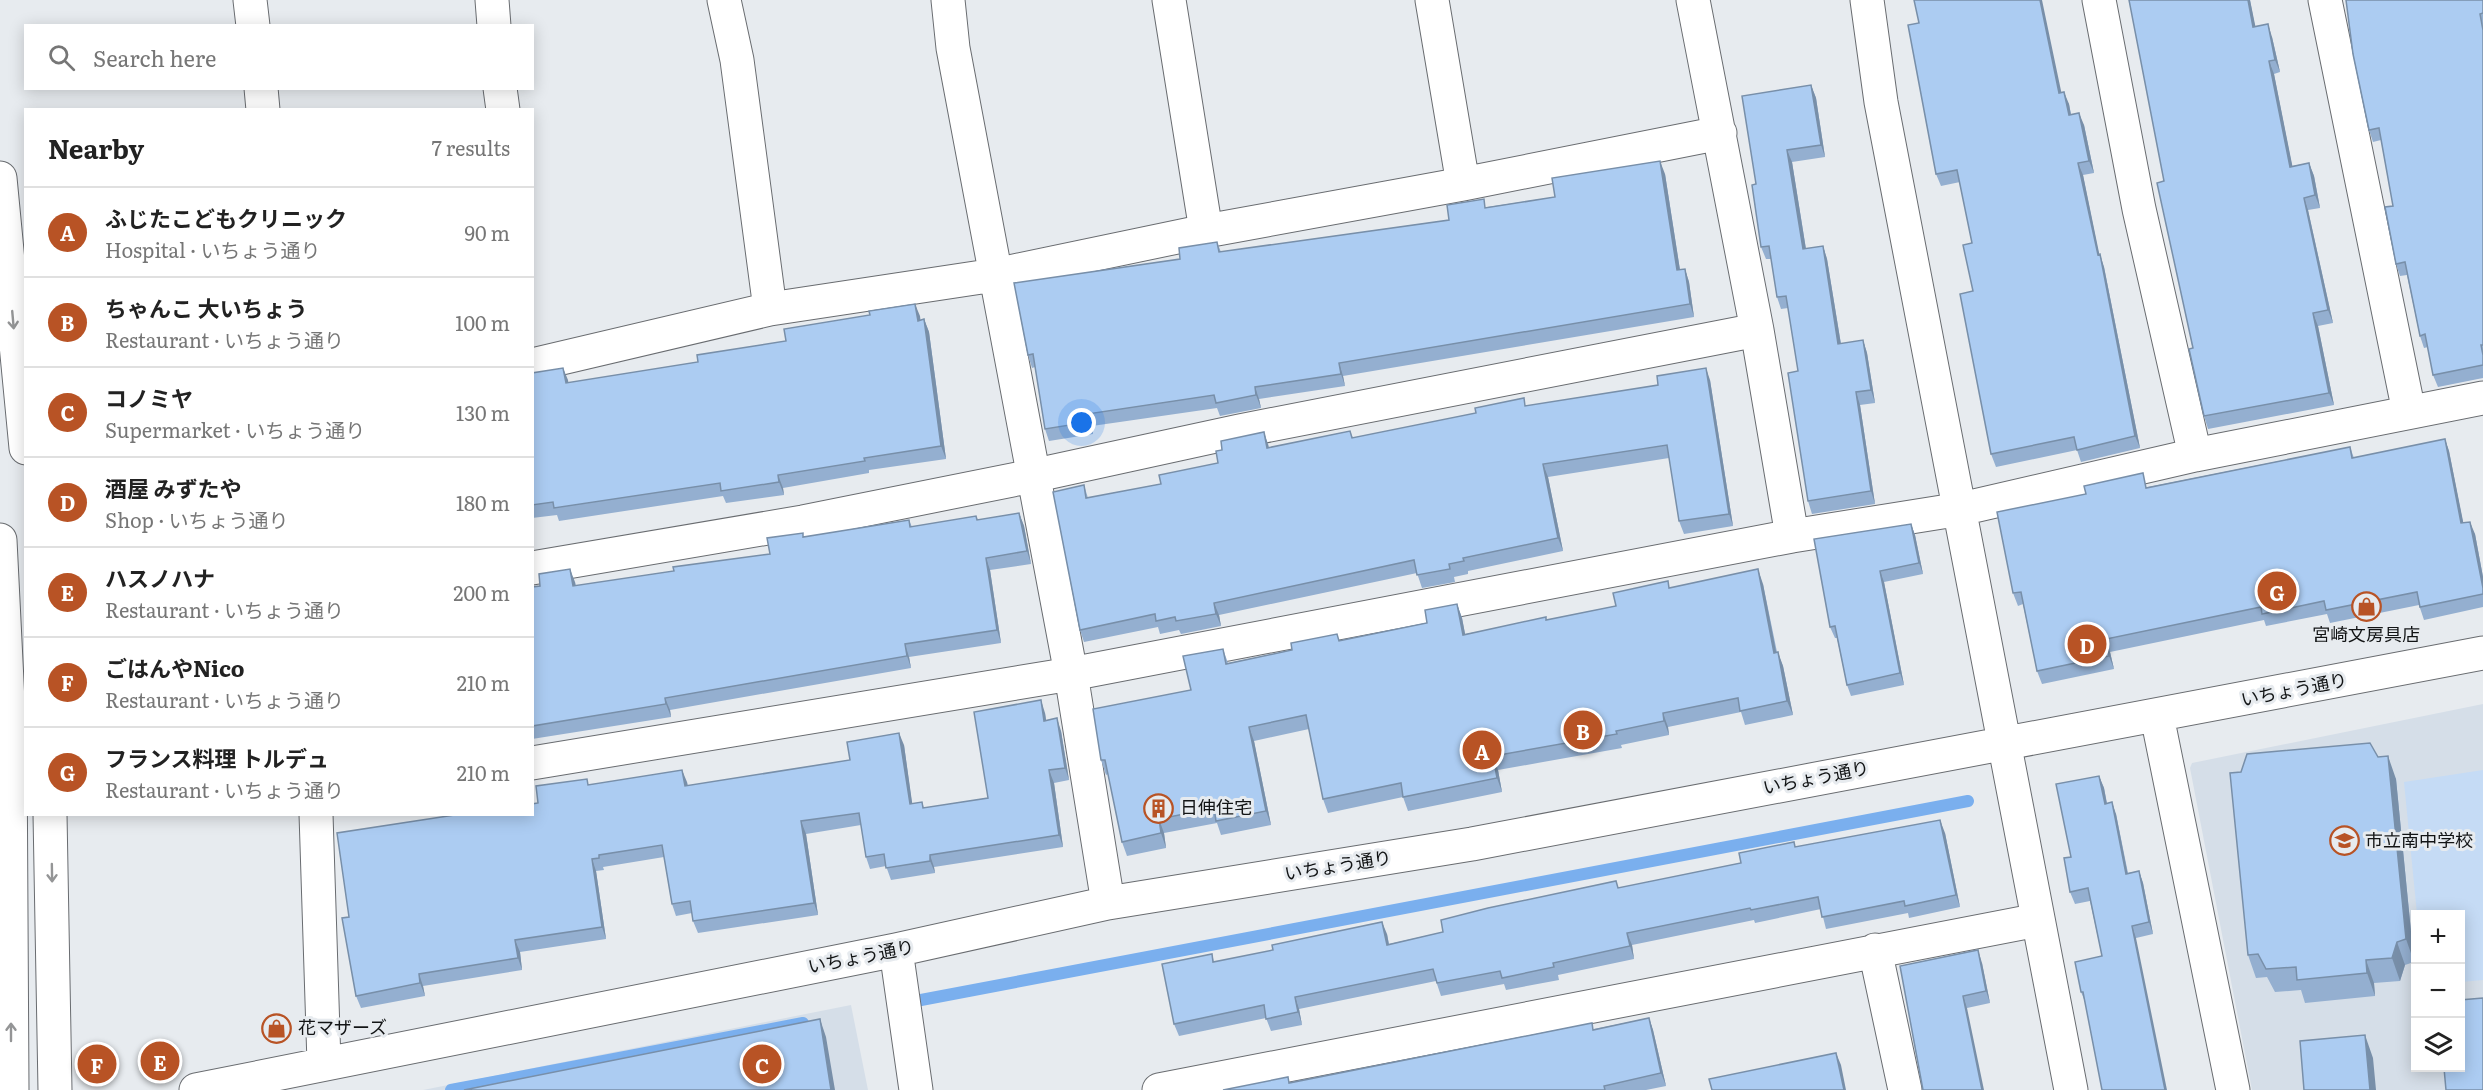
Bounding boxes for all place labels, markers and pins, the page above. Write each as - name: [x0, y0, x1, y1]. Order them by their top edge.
- pin: G: [2258, 568, 2296, 614]
- shop icon: 宮崎文房具店: [2350, 590, 2382, 622]
- place label: 宮崎文房具店: [2312, 620, 2420, 647]
- pin: D: [2068, 622, 2106, 666]
- pin: B: [1564, 708, 1602, 752]
- pin: A: [1462, 728, 1502, 772]
- building icon: 日伸住宅: [1143, 792, 1175, 824]
- place label: 日伸住宅: [1180, 793, 1252, 820]
- school or university icon: 市立南中学校: [2328, 825, 2360, 857]
- place label: 市立南中学校: [2365, 826, 2473, 853]
- shop icon: 花マザーズ: [261, 1012, 293, 1044]
- place label: 花マザーズ: [298, 1013, 387, 1040]
- pin: E: [140, 1038, 180, 1084]
- pin: F: [78, 1042, 116, 1086]
- pin: C: [742, 1042, 782, 1086]

